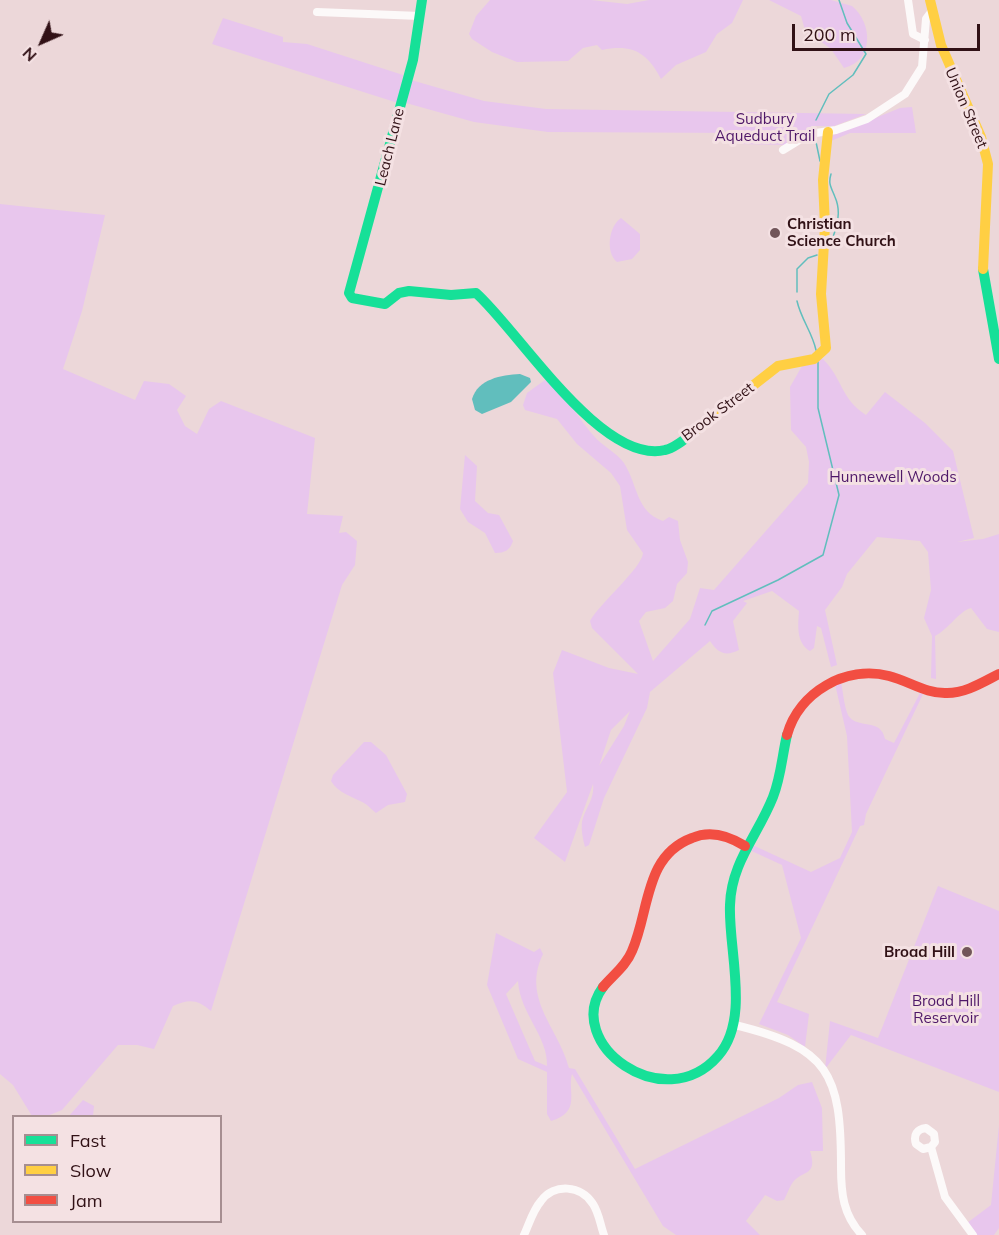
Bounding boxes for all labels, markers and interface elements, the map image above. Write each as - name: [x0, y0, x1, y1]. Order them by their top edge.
- north arrow: [12, 12, 72, 72]
- scale bar: [795, 12, 982, 50]
- text: 200 m: [803, 23, 856, 46]
- text: N: [18, 43, 41, 66]
- street label: Union Street: [941, 65, 991, 151]
- street label: Leach Lane: [372, 106, 408, 188]
- park label: Sudbury Aqueduct Trail: [715, 110, 815, 145]
- place label: Christian Science Church: [787, 215, 896, 250]
- marker: Christian Science Church: [768, 226, 782, 240]
- street label: Brook Street: [678, 379, 758, 445]
- park label: Hunnewell Woods: [829, 468, 957, 486]
- place label: Broad Hill: [884, 943, 955, 961]
- marker: Broad Hill: [960, 945, 974, 959]
- park label: Broad Hill Reservoir: [912, 992, 980, 1027]
- legend: [12, 1115, 222, 1223]
- text: Fast: [70, 1129, 106, 1152]
- text: Slow: [70, 1159, 111, 1182]
- text: Jam: [70, 1189, 103, 1212]

